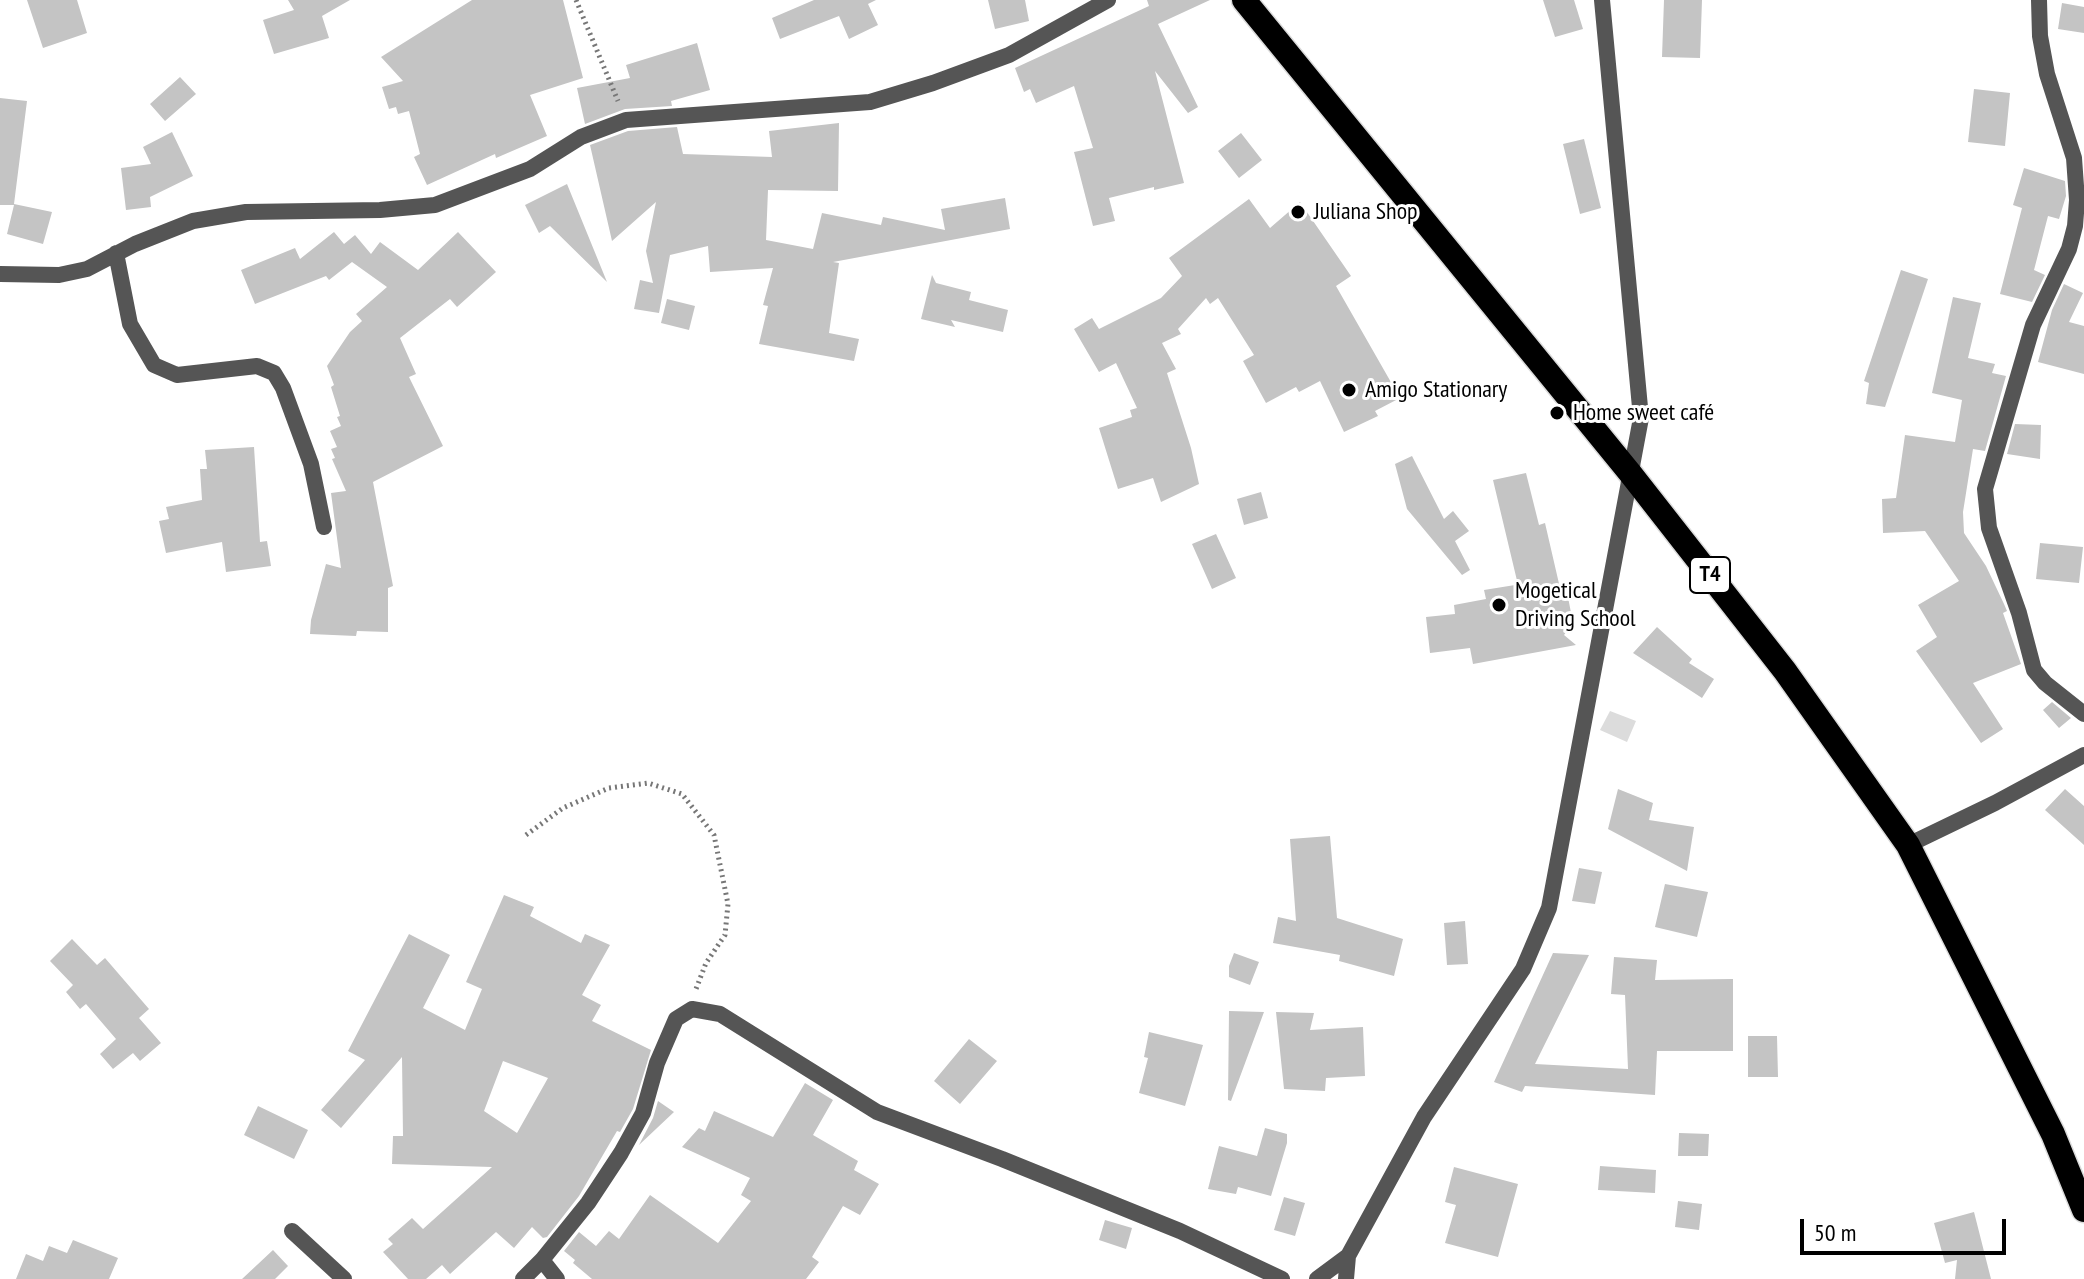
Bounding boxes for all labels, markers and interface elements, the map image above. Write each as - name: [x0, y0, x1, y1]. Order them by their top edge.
- place label: Juliana Shop: [1314, 198, 1417, 226]
- marker: Juliana Shop: [1289, 203, 1307, 221]
- place label: Amigo Stationary: [1365, 376, 1507, 404]
- marker: Amigo Stationary: [1340, 381, 1358, 399]
- place label: Home sweet café: [1573, 399, 1714, 427]
- marker: Home sweet café: [1548, 404, 1566, 422]
- road number: T4: [1690, 557, 1730, 593]
- place label: Mogetical Driving School: [1515, 577, 1636, 633]
- marker: Mogetical Driving School: [1490, 596, 1508, 614]
- scale bar: [1804, 1203, 2010, 1253]
- text: 50 m: [1814, 1217, 1856, 1248]

